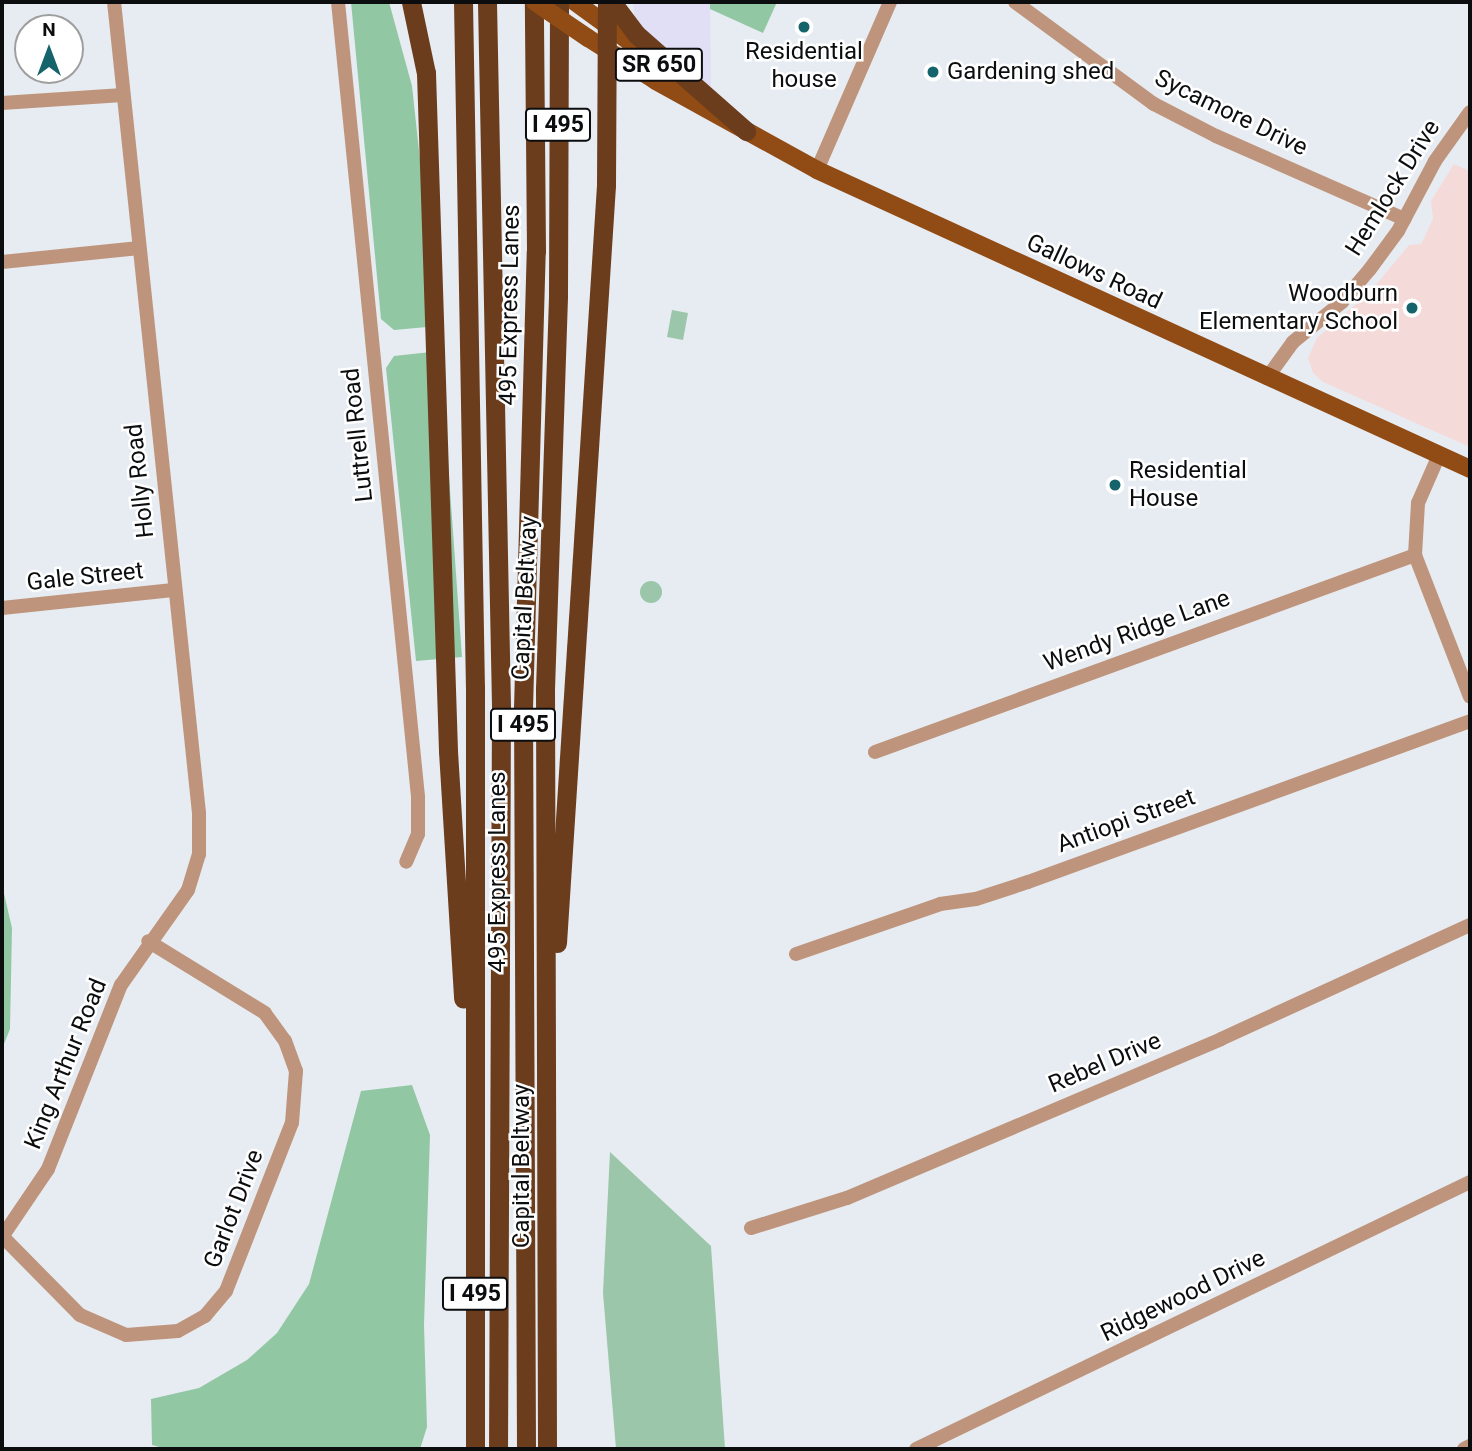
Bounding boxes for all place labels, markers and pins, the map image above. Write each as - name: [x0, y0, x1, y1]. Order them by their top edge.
- marker: Residential house: [796, 19, 812, 35]
- place label: Residential house: [745, 38, 863, 94]
- place label: Gardening shed: [947, 58, 1114, 86]
- marker: Gardening shed: [925, 64, 941, 80]
- place label: Woodburn Elementary School: [1199, 280, 1398, 336]
- marker: Woodburn Elementary School: [1404, 300, 1420, 316]
- place label: Residential House: [1129, 457, 1247, 513]
- marker: Residential House: [1107, 477, 1123, 493]

